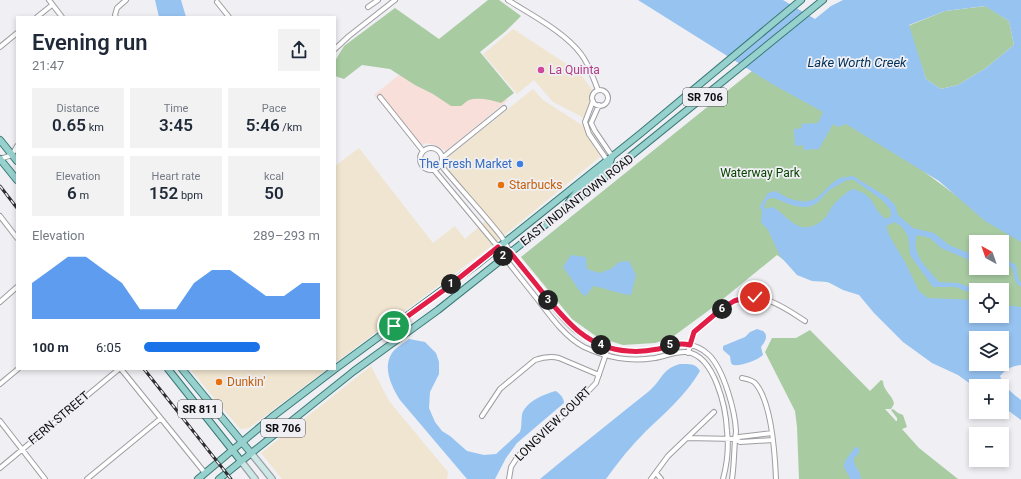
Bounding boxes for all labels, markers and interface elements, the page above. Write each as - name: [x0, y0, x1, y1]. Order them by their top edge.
- button: share: [278, 29, 320, 71]
- text: Evening run: [32, 30, 148, 55]
- water label: Lake Worth Creek: [808, 55, 907, 70]
- text: 21:47: [32, 58, 64, 73]
- place label: La Quinta: [549, 63, 600, 77]
- marker: La Quinta: [536, 65, 546, 75]
- road number: SR 706: [683, 88, 727, 106]
- text: Distance: [57, 102, 99, 115]
- text: Time: [164, 102, 188, 115]
- text: Pace: [262, 102, 286, 115]
- text: 0.65: [52, 115, 86, 135]
- text: 3:45: [159, 115, 193, 135]
- text: 5:46: [246, 115, 280, 135]
- text: km: [86, 121, 104, 134]
- text: /km: [280, 121, 302, 134]
- street label: EAST INDIANTOWN ROAD: [518, 151, 636, 249]
- place label: The Fresh Market: [419, 157, 512, 171]
- marker: The Fresh Market: [515, 159, 525, 169]
- park label: Waterway Park: [720, 166, 801, 180]
- text: Elevation: [56, 170, 100, 183]
- text: Heart rate: [152, 170, 200, 183]
- text: kcal: [264, 170, 284, 183]
- place label: Starbucks: [509, 178, 563, 192]
- marker: Starbucks: [496, 180, 506, 190]
- text: 6: [67, 183, 77, 203]
- text: 152: [149, 183, 178, 203]
- text: 50: [264, 183, 284, 203]
- text: m: [77, 189, 89, 202]
- text: bpm: [178, 189, 203, 202]
- text: Elevation: [32, 228, 85, 243]
- text: 289–293 m: [253, 228, 320, 243]
- north arrow: [969, 235, 1009, 275]
- map controls: [969, 235, 1009, 467]
- pin: 2: [493, 246, 513, 266]
- text: 2: [500, 249, 506, 262]
- pin: 1: [441, 274, 461, 294]
- text: 1: [448, 277, 454, 290]
- pin: [738, 280, 772, 314]
- button: locate: [969, 283, 1009, 323]
- icon: check: [744, 286, 766, 308]
- pin: 3: [538, 290, 558, 310]
- text: 3: [545, 293, 551, 306]
- pin: 6: [712, 299, 732, 319]
- text: 6: [719, 302, 725, 315]
- pin: [377, 309, 411, 343]
- icon: arrive: [383, 315, 405, 337]
- button: layers: [969, 331, 1009, 371]
- pin: 4: [591, 335, 611, 355]
- pin: 5: [660, 335, 680, 355]
- text: 4: [598, 338, 604, 351]
- text: 5: [667, 338, 673, 351]
- text: 100 m: [32, 340, 69, 355]
- text: 6:05: [96, 340, 121, 355]
- place label: Dunkin': [227, 375, 265, 389]
- marker: Dunkin': [214, 377, 224, 387]
- button: +: [969, 379, 1009, 419]
- street label: LONGVIEW COURT: [512, 384, 594, 464]
- street label: FERN STREET: [26, 389, 92, 447]
- road number: SR 811: [178, 400, 222, 418]
- road number: SR 706: [261, 419, 305, 437]
- button: −: [969, 427, 1009, 467]

